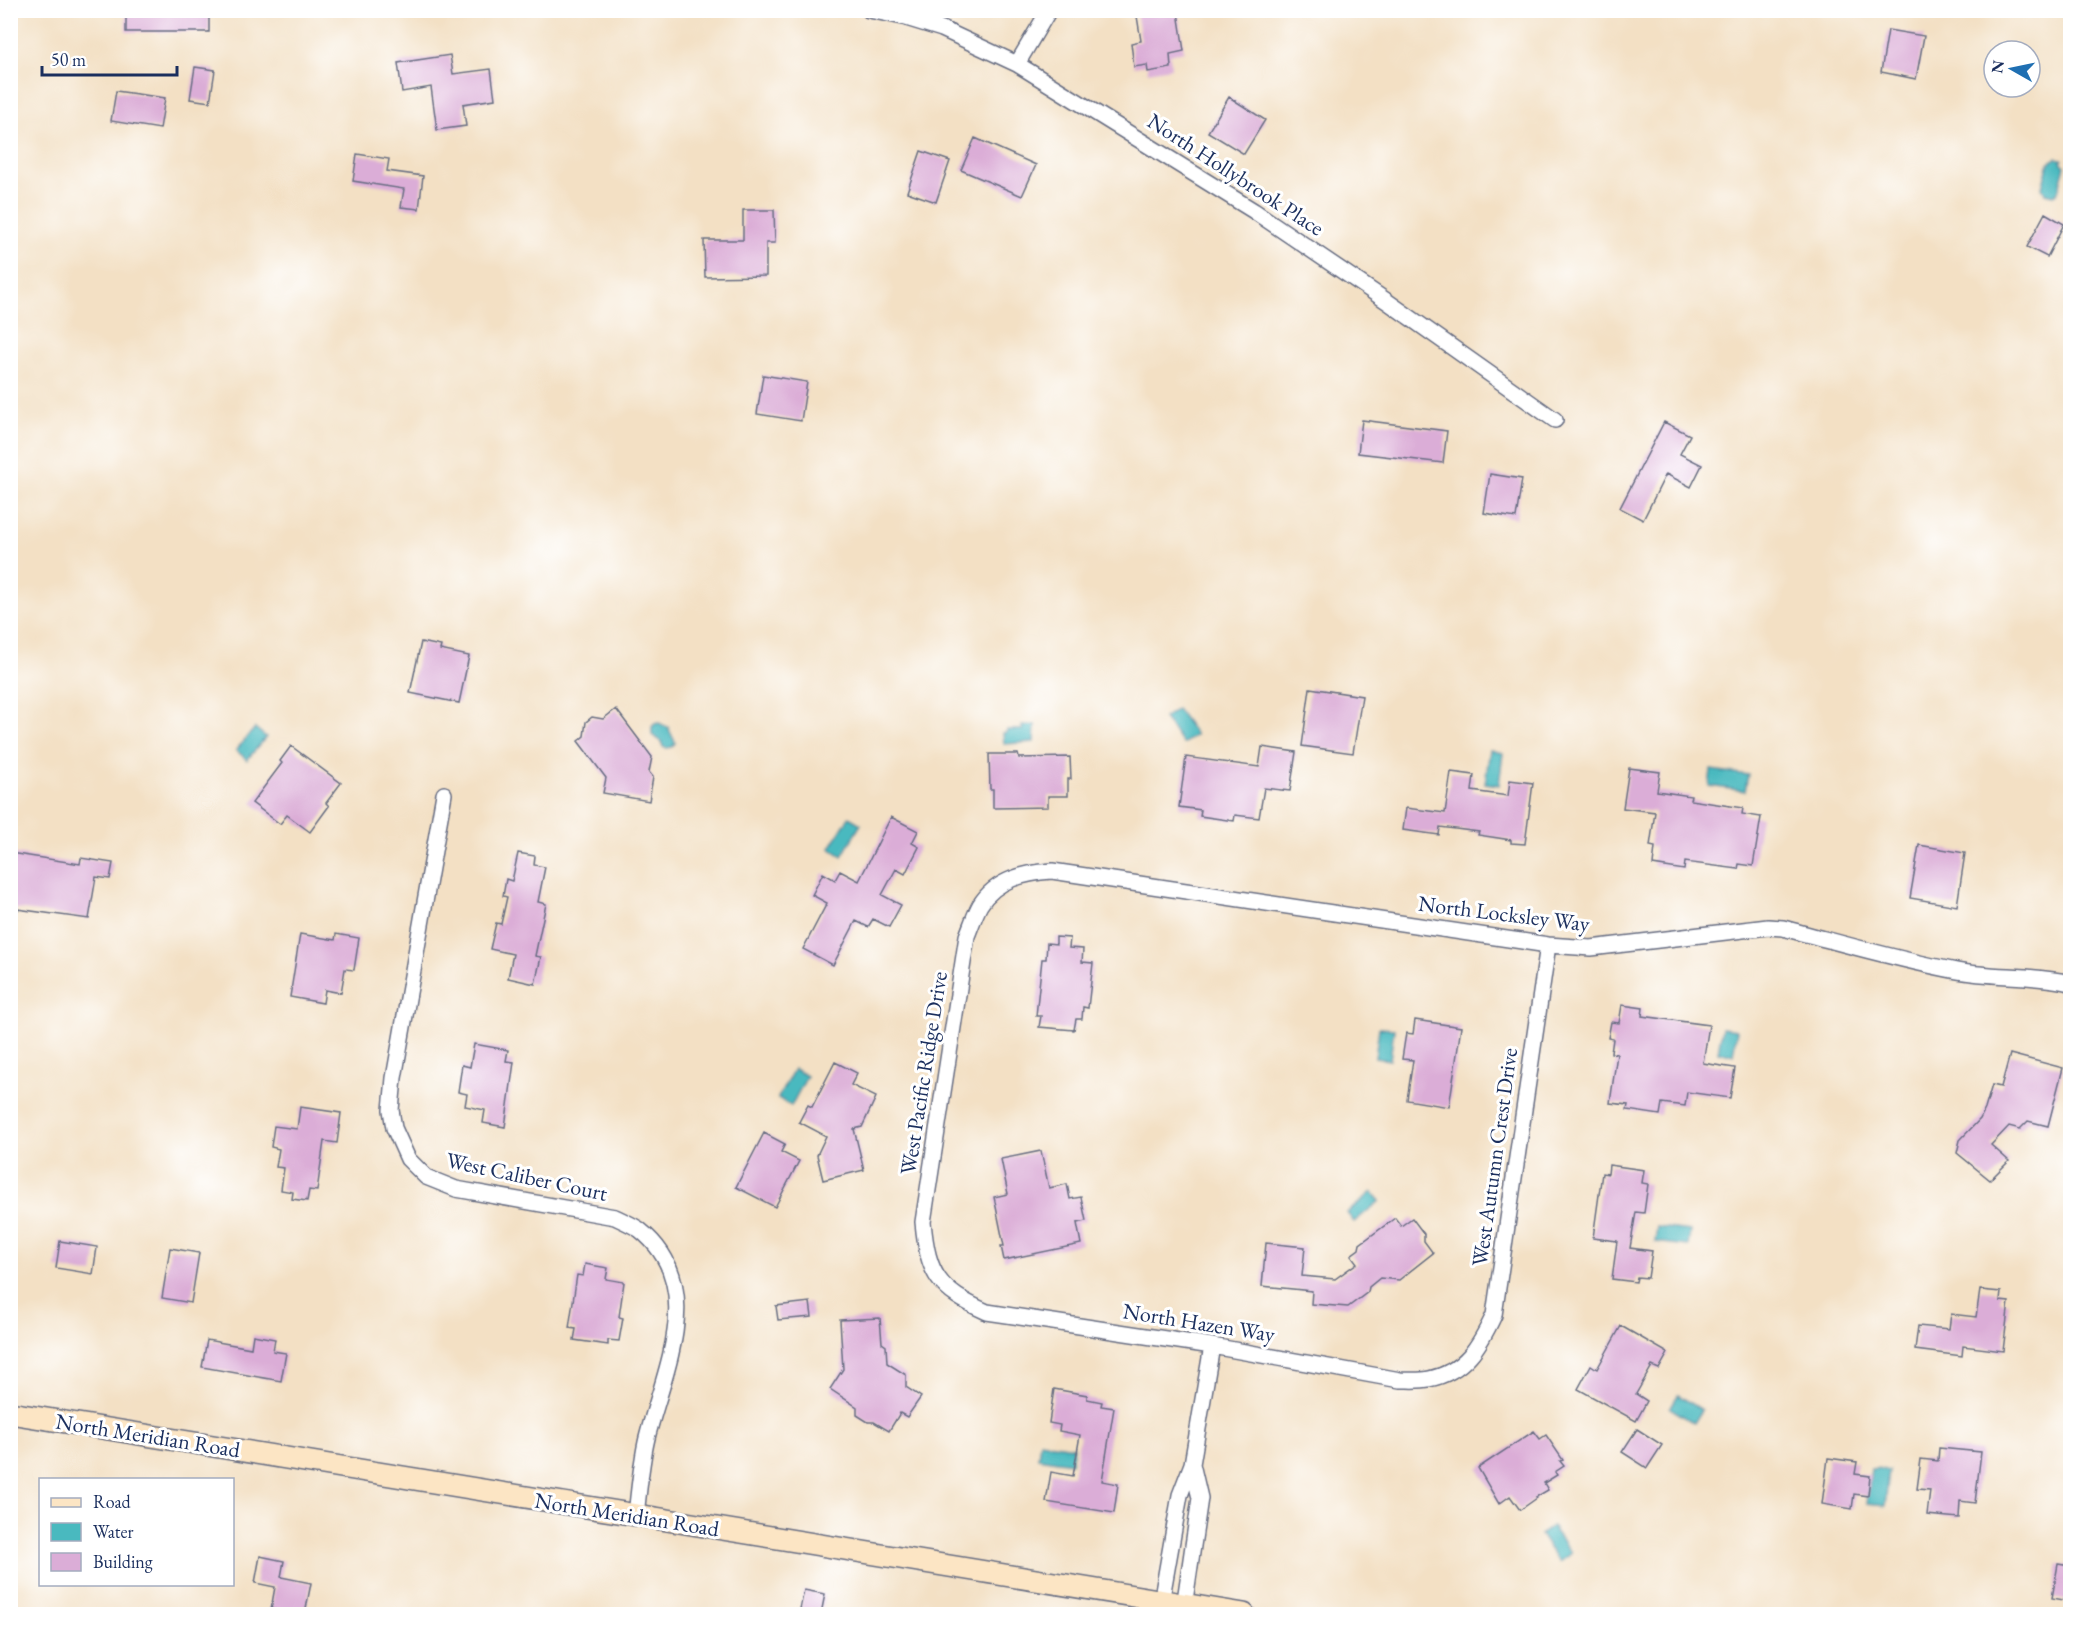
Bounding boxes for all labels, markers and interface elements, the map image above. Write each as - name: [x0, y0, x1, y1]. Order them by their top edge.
- scale bar: [42, 39, 177, 77]
- north arrow: [1982, 39, 2042, 99]
- text: 50 m: [51, 48, 86, 71]
- text: N: [1986, 59, 2009, 75]
- street label: North Hollybrook Place: [1142, 106, 1330, 243]
- street label: North Locksley Way: [1417, 889, 1592, 938]
- street label: West Pacific Ridge Drive: [893, 969, 954, 1177]
- street label: West Autumn Crest Drive: [1465, 1046, 1524, 1268]
- street label: West Caliber Court: [444, 1145, 610, 1208]
- street label: North Hazen Way: [1121, 1296, 1277, 1349]
- street label: North Meridian Road: [54, 1407, 243, 1465]
- legend: [39, 1478, 234, 1586]
- street label: North Meridian Road: [533, 1486, 722, 1544]
- text: Road: [93, 1490, 132, 1513]
- text: Water: [93, 1520, 134, 1543]
- text: Building: [93, 1550, 153, 1573]

